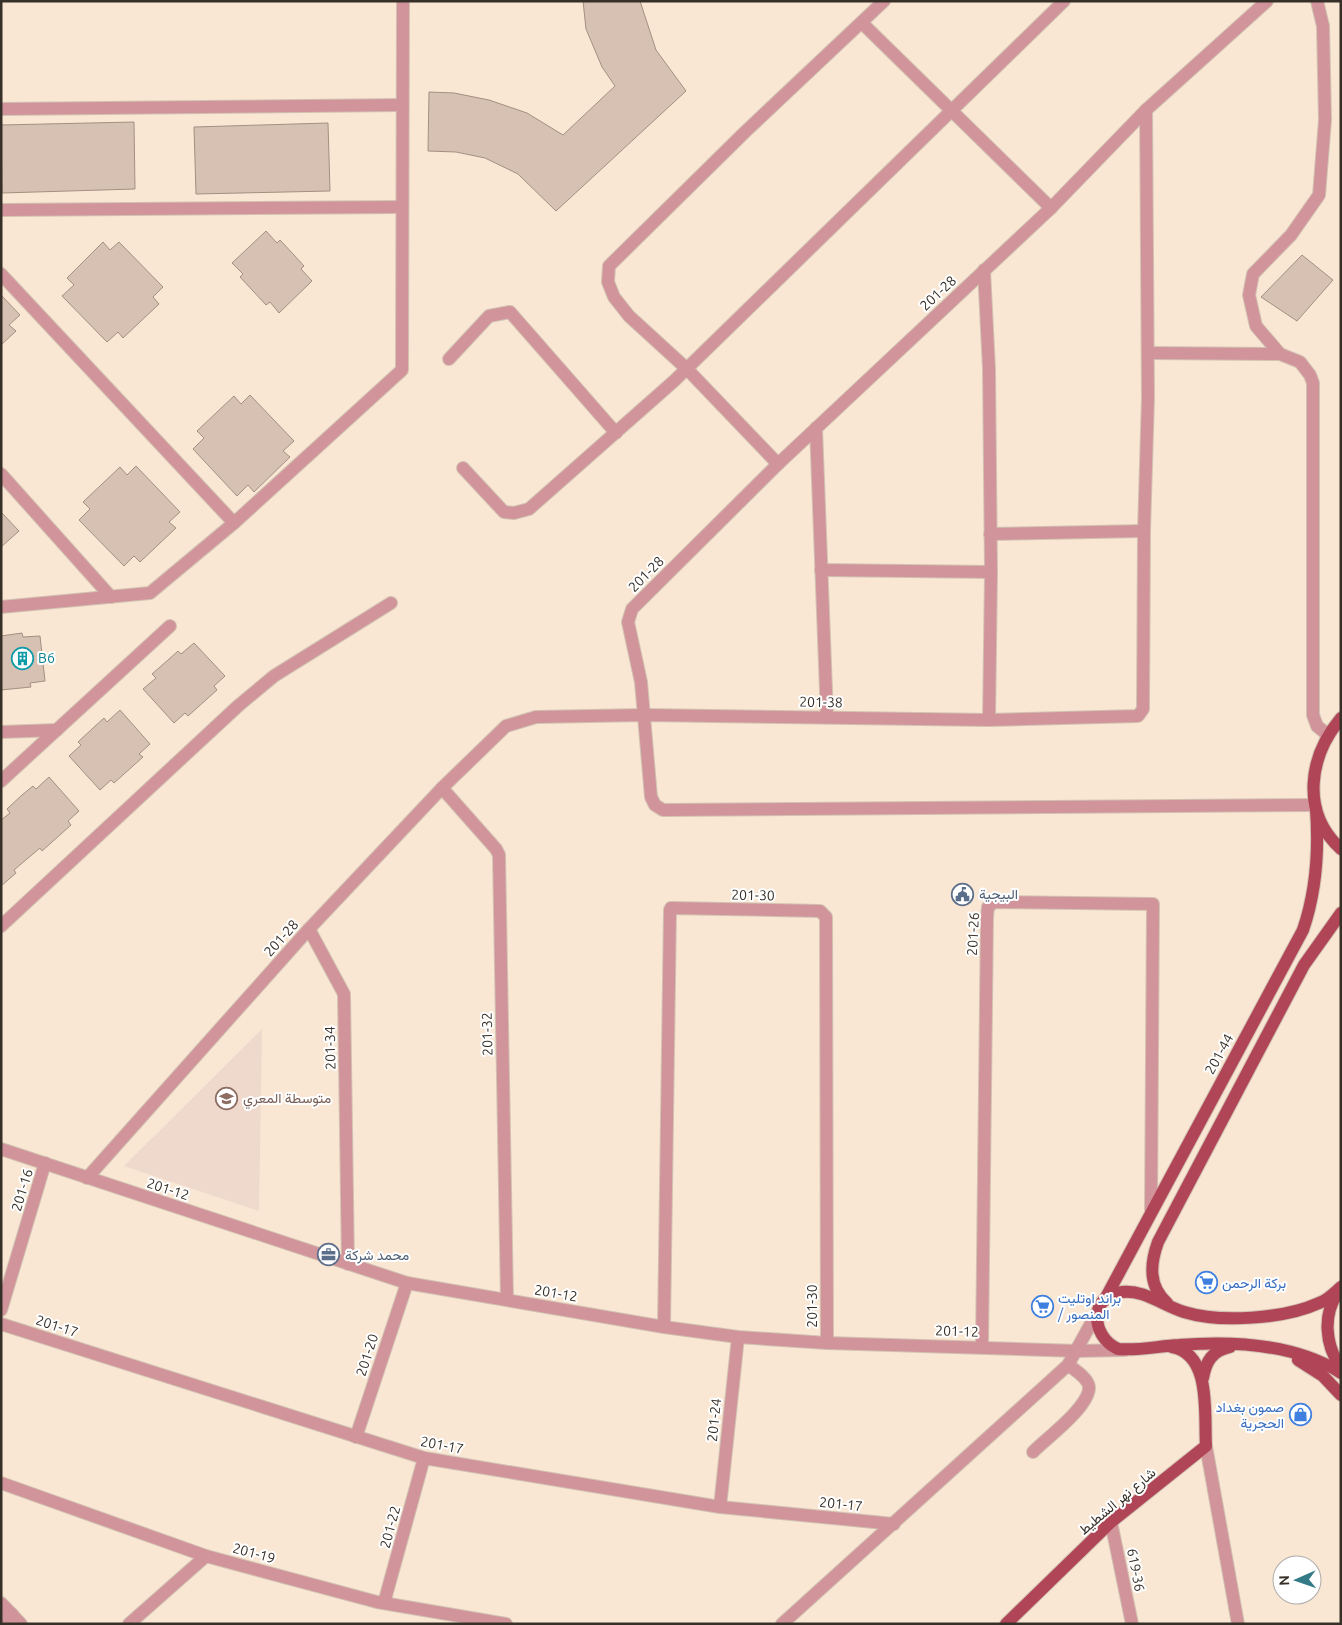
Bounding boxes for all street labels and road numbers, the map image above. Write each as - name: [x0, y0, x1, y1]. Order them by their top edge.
- street label: 201-28: [917, 272, 959, 314]
- street label: 201-28: [625, 553, 667, 595]
- street label: 201-38: [799, 694, 843, 710]
- street label: 201-30: [731, 887, 775, 903]
- street label: 201-26: [964, 912, 982, 956]
- street label: 201-28: [260, 916, 302, 960]
- street label: 201-32: [479, 1012, 495, 1056]
- street label: 201-34: [322, 1026, 338, 1070]
- street label: 201-44: [1201, 1031, 1237, 1077]
- street label: 201-16: [8, 1167, 36, 1213]
- street label: 201-12: [145, 1175, 191, 1203]
- street label: 201-12: [533, 1281, 579, 1305]
- street label: 201-30: [804, 1284, 820, 1328]
- street label: 201-17: [34, 1312, 80, 1340]
- street label: 201-12: [935, 1322, 979, 1340]
- street label: 201-20: [353, 1332, 381, 1378]
- street label: 201-24: [704, 1397, 724, 1442]
- street label: 201-17: [419, 1433, 465, 1457]
- street label: شارع نهر الشطيط: [1075, 1464, 1161, 1540]
- street label: 201-17: [819, 1494, 863, 1514]
- street label: 201-22: [377, 1504, 403, 1550]
- street label: 201-19: [231, 1540, 277, 1566]
- street label: 619-36: [1124, 1547, 1148, 1593]

